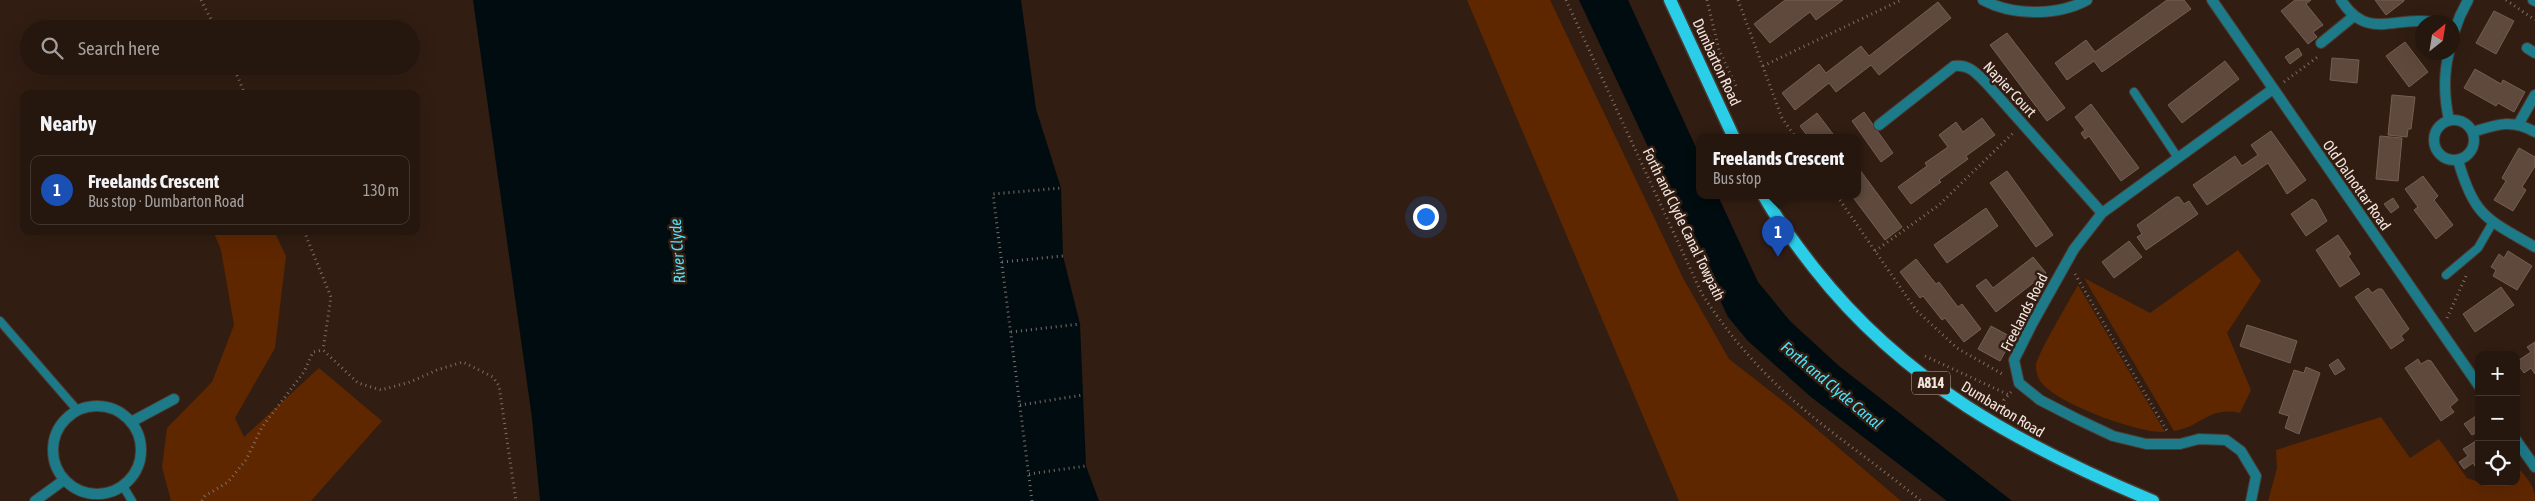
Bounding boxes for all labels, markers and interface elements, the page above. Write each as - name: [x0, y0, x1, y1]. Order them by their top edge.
- north arrow: [2415, 15, 2460, 60]
- street label: Dumbarton Road: [1689, 16, 1745, 108]
- search box: [20, 20, 420, 75]
- icon: search: [38, 34, 66, 62]
- text: Search here: [78, 37, 160, 59]
- street label: Napier Court: [1980, 58, 2040, 120]
- text: Nearby: [40, 111, 96, 135]
- popup: [1696, 134, 1861, 199]
- street label: Old Dalnottar Road: [2320, 137, 2394, 233]
- street label: Forth and Clyde Canal Towpath: [1640, 145, 1728, 303]
- text: Freelands Crescent: [1713, 147, 1844, 169]
- text: Bus stop: [1713, 169, 1761, 187]
- text: Freelands Crescent: [88, 170, 219, 192]
- text: 1: [53, 181, 61, 199]
- text: 130 m: [363, 181, 399, 199]
- text: Bus stop · Dumbarton Road: [88, 192, 244, 210]
- your location: [1413, 204, 1439, 230]
- pin: 1: [1762, 216, 1794, 257]
- water label: River Clyde: [666, 218, 689, 284]
- street label: Freelands Road: [1997, 270, 2051, 354]
- water label: Forth and Clyde Canal: [1777, 337, 1886, 433]
- map controls: [2475, 351, 2520, 486]
- button: +: [2475, 351, 2520, 396]
- road number: A814: [1912, 372, 1950, 394]
- street label: Dumbarton Road: [1958, 378, 2048, 440]
- button: −: [2475, 396, 2520, 441]
- button: locate: [2475, 441, 2520, 486]

